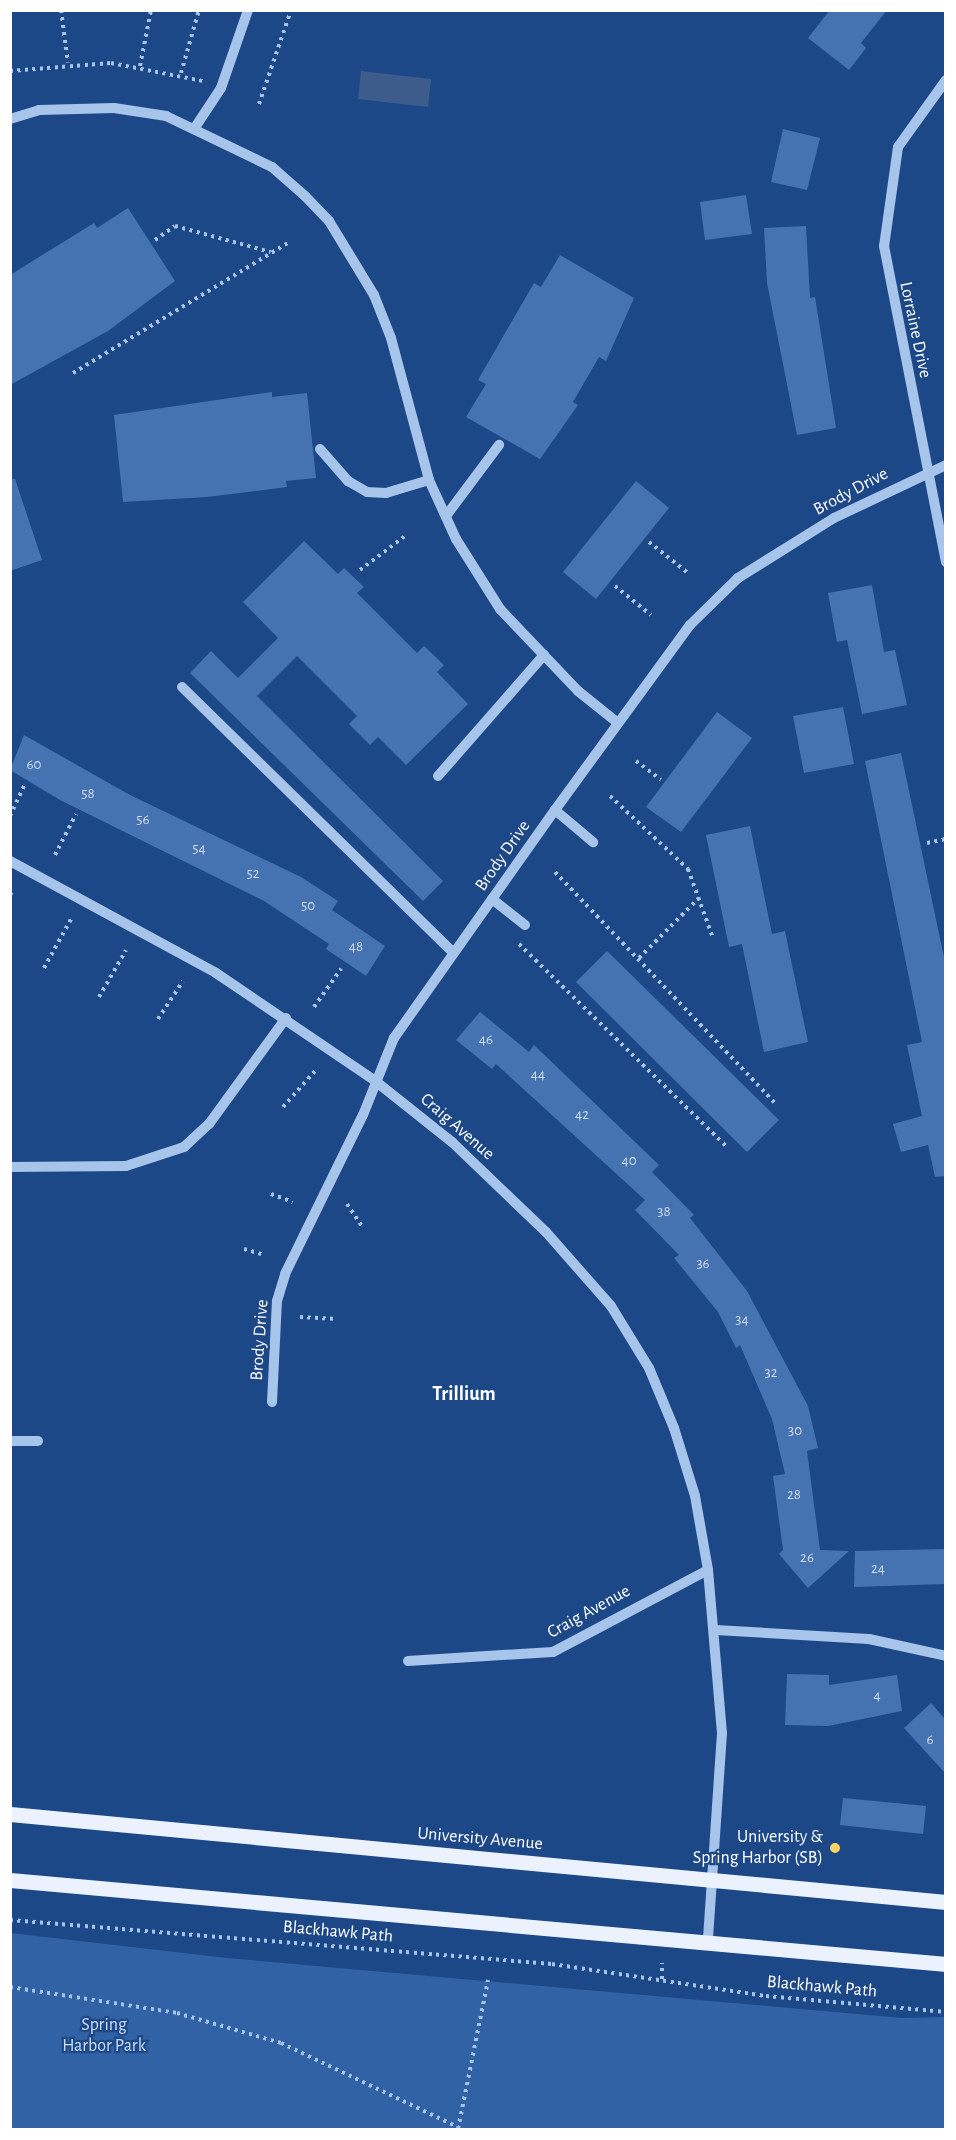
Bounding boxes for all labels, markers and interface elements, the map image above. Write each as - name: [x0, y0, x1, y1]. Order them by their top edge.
- street label: Lorraine Drive: [894, 280, 936, 380]
- street label: Brody Drive: [810, 463, 892, 521]
- house number: 60: [27, 756, 41, 774]
- house number: 58: [81, 785, 95, 803]
- house number: 56: [136, 811, 150, 829]
- street label: Brody Drive: [471, 816, 535, 896]
- house number: 54: [192, 840, 206, 858]
- house number: 52: [246, 865, 260, 883]
- house number: 50: [301, 897, 315, 915]
- house number: 48: [349, 938, 363, 956]
- house number: 46: [479, 1031, 493, 1049]
- house number: 44: [531, 1066, 545, 1084]
- street label: Craig Avenue: [415, 1089, 499, 1165]
- house number: 42: [575, 1106, 589, 1124]
- house number: 40: [621, 1152, 637, 1170]
- house number: 38: [657, 1203, 671, 1221]
- house number: 36: [696, 1255, 710, 1273]
- street label: Brody Drive: [246, 1299, 274, 1381]
- house number: 34: [735, 1311, 749, 1329]
- house number: 32: [764, 1364, 778, 1382]
- district label: Trillium: [432, 1382, 496, 1406]
- house number: 30: [788, 1422, 802, 1440]
- house number: 28: [787, 1486, 801, 1504]
- house number: 26: [800, 1549, 814, 1567]
- house number: 24: [871, 1560, 885, 1578]
- street label: Craig Avenue: [544, 1580, 634, 1644]
- house number: 4: [873, 1687, 881, 1705]
- house number: 6: [926, 1731, 934, 1749]
- street label: University Avenue: [416, 1823, 544, 1855]
- place label: University & Spring Harbor (SB): [693, 1827, 823, 1870]
- marker: University & Spring Harbor (SB): [828, 1841, 842, 1855]
- street label: Blackhawk Path: [282, 1916, 394, 1948]
- street label: Blackhawk Path: [766, 1971, 878, 2003]
- park label: Spring Harbor Park: [62, 2015, 146, 2058]

